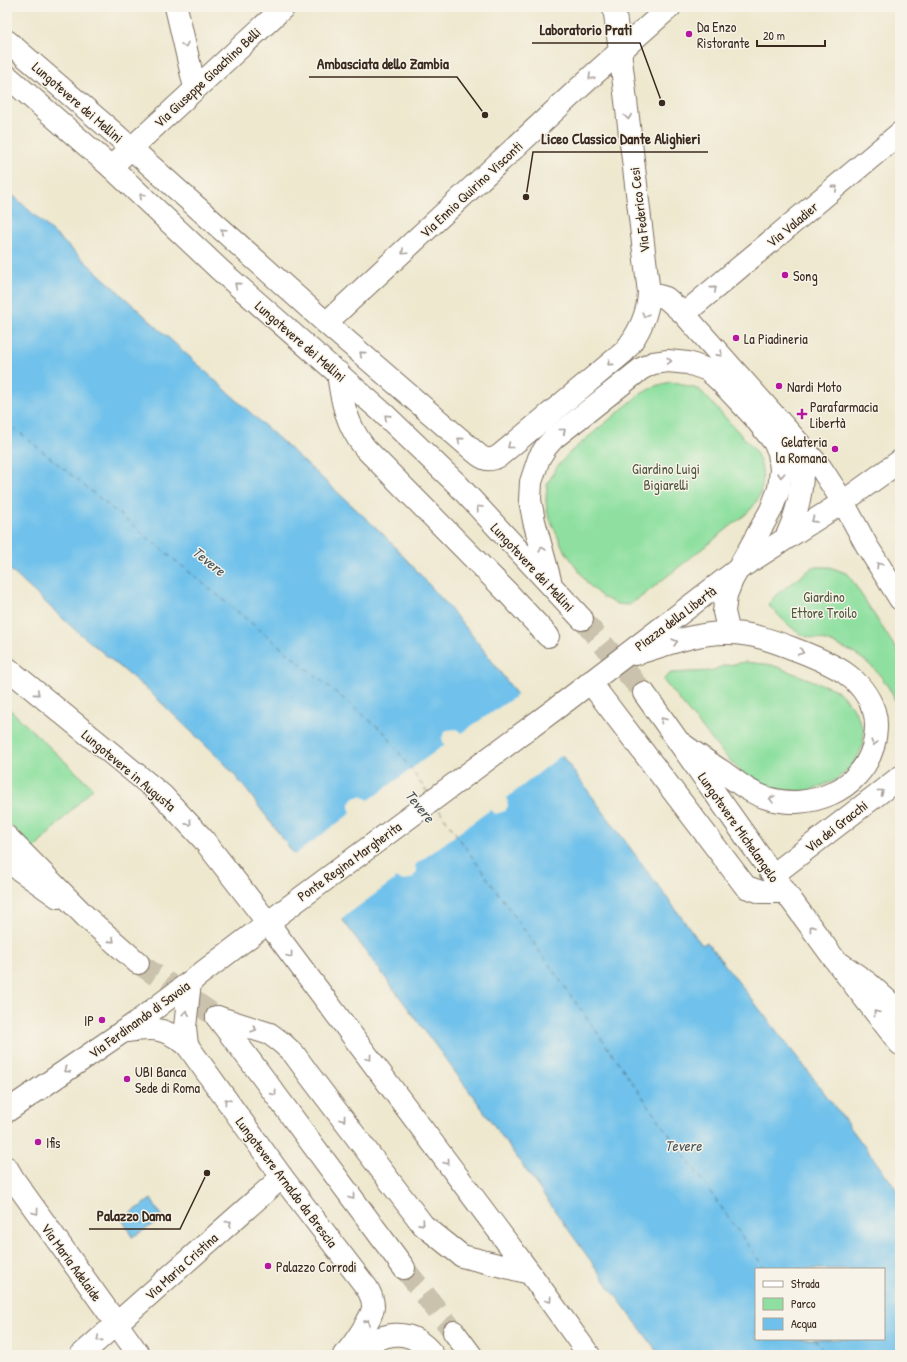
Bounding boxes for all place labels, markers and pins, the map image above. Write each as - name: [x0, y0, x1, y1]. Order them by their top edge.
- callout: Laboratorio Prati: [532, 16, 640, 43]
- place label: Da Enzo Ristorante: [697, 17, 750, 52]
- marker: Da Enzo Ristorante: [684, 29, 694, 39]
- callout: Ambasciata dello Zambia: [309, 50, 457, 77]
- callout: Liceo Classico Dante Alighieri: [533, 125, 708, 152]
- place label: Song: [793, 266, 818, 286]
- marker: Song: [780, 270, 790, 280]
- place label: La Piadineria: [744, 329, 808, 348]
- marker: La Piadineria: [731, 333, 741, 343]
- place label: Nardi Moto: [787, 377, 842, 396]
- marker: Nardi Moto: [774, 381, 784, 391]
- place label: Parafarmacia Libertà: [810, 397, 879, 432]
- marker: Parafarmacia Libertà: [797, 409, 807, 419]
- place label: Gelateria la Romana: [776, 432, 828, 467]
- marker: Gelateria la Romana: [830, 444, 840, 454]
- place label: IP: [84, 1011, 94, 1030]
- marker: IP: [97, 1015, 107, 1025]
- place label: UBI Banca Sede di Roma: [135, 1062, 201, 1097]
- marker: UBI Banca Sede di Roma: [122, 1074, 132, 1084]
- place label: Ifis: [46, 1133, 60, 1152]
- marker: Ifis: [33, 1137, 43, 1147]
- callout: Palazzo Dama: [89, 1202, 180, 1229]
- place label: Palazzo Corrodi: [276, 1257, 357, 1276]
- marker: Palazzo Corrodi: [263, 1261, 273, 1271]

